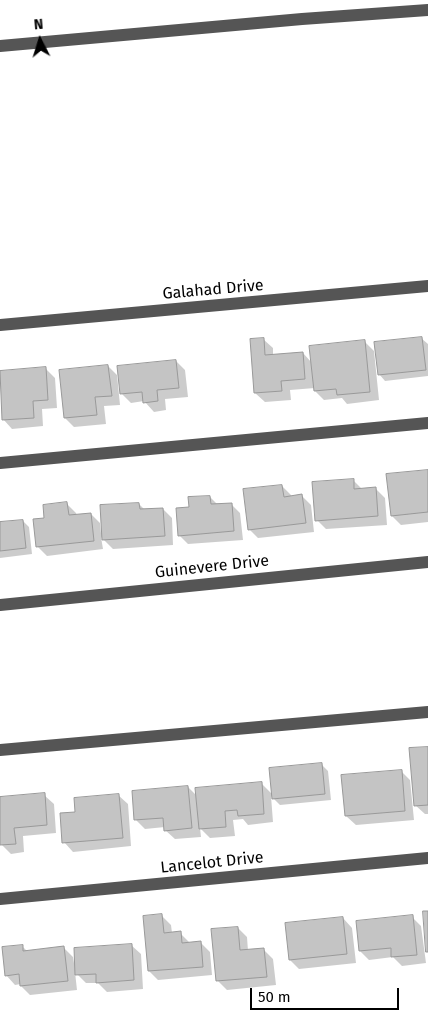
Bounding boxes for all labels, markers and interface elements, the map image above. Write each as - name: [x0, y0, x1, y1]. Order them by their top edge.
- north arrow: [15, 15, 65, 65]
- text: N: [33, 16, 44, 33]
- street label: Galahad Drive: [162, 276, 264, 304]
- street label: Guinevere Drive: [154, 551, 270, 583]
- street label: Lancelot Drive: [160, 848, 264, 878]
- scale bar: [253, 978, 402, 1010]
- text: 50 m: [258, 988, 291, 1006]

